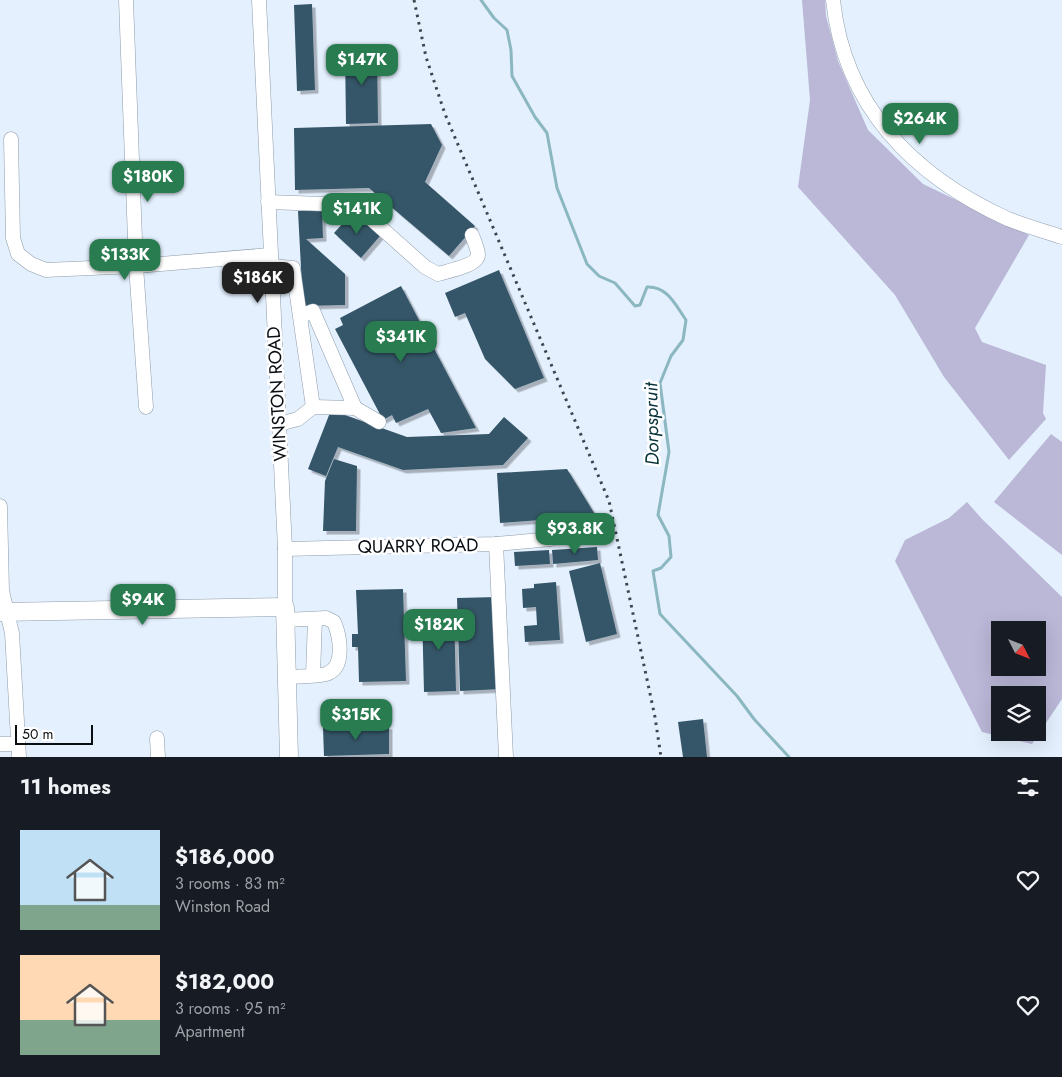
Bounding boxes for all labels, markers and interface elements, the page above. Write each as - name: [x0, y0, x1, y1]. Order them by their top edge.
- pin: $147K: [327, 44, 397, 86]
- text: $147K: [337, 48, 387, 71]
- pin: $264K: [885, 102, 955, 145]
- text: $264K: [893, 107, 947, 130]
- pin: $180K: [113, 160, 183, 203]
- text: $180K: [123, 165, 173, 188]
- pin: $141K: [322, 192, 392, 235]
- text: $141K: [333, 197, 381, 220]
- pin: $133K: [90, 238, 160, 281]
- text: $133K: [100, 243, 150, 266]
- pin: $186K: [223, 262, 293, 304]
- text: $186K: [233, 266, 283, 289]
- pin: $341K: [366, 320, 436, 363]
- text: $341K: [376, 325, 426, 348]
- street label: WINSTON ROAD: [260, 326, 294, 462]
- water label: Dorpspruit: [637, 381, 666, 466]
- pin: $93.8K: [534, 512, 616, 555]
- text: $93.8K: [547, 517, 603, 540]
- street label: QUARRY ROAD: [357, 532, 479, 560]
- pin: $94K: [113, 584, 173, 626]
- text: $94K: [121, 588, 165, 611]
- pin: $182K: [404, 608, 474, 651]
- text: $182K: [414, 613, 464, 636]
- north arrow: [991, 621, 1046, 676]
- map controls: [991, 621, 1046, 741]
- button: layers: [991, 686, 1046, 741]
- pin: $315K: [321, 698, 391, 741]
- text: $315K: [331, 703, 381, 726]
- scale bar: [15, 722, 92, 745]
- text: 50 m: [22, 724, 53, 744]
- text: 11 homes: [20, 772, 111, 802]
- icon: filters: [1014, 773, 1042, 801]
- text: $186,000: [175, 842, 274, 872]
- icon: home: [60, 850, 120, 910]
- icon: heart: [1014, 866, 1042, 894]
- text: 3 rooms · 83 m²: [175, 872, 285, 895]
- text: Winston Road: [175, 895, 270, 918]
- text: $182,000: [175, 967, 274, 997]
- icon: home: [60, 975, 120, 1035]
- icon: heart: [1014, 991, 1042, 1019]
- text: 3 rooms · 95 m²: [175, 997, 286, 1020]
- text: Apartment: [175, 1020, 245, 1043]

